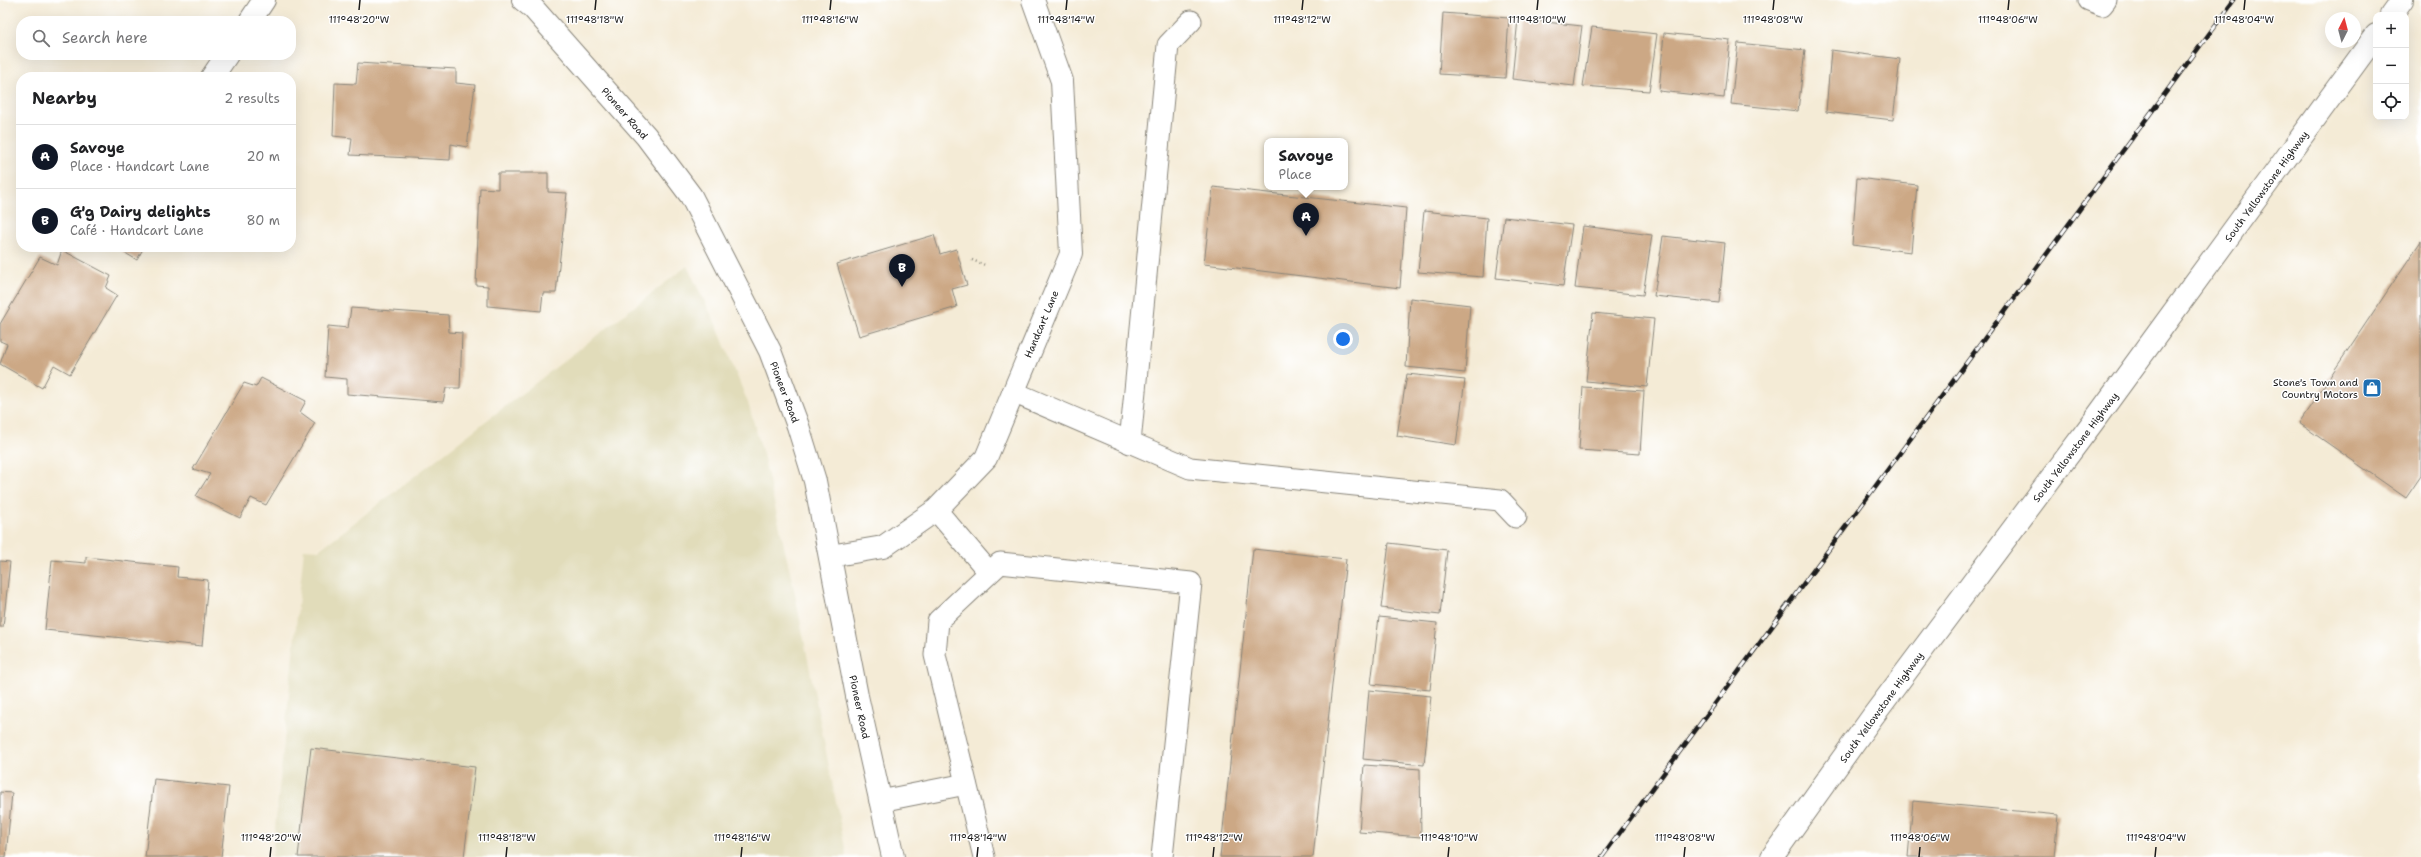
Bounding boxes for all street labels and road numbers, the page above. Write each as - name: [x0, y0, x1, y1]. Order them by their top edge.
- street label: Pioneer Road: [598, 85, 651, 143]
- street label: South Yellowstone Highway: [2222, 128, 2311, 244]
- street label: Handcart Lane: [1021, 288, 1062, 360]
- street label: Pioneer Road: [767, 360, 802, 425]
- street label: South Yellowstone Highway: [2030, 390, 2121, 505]
- street label: South Yellowstone Highway: [1837, 649, 1926, 765]
- street label: Pioneer Road: [846, 674, 873, 741]

